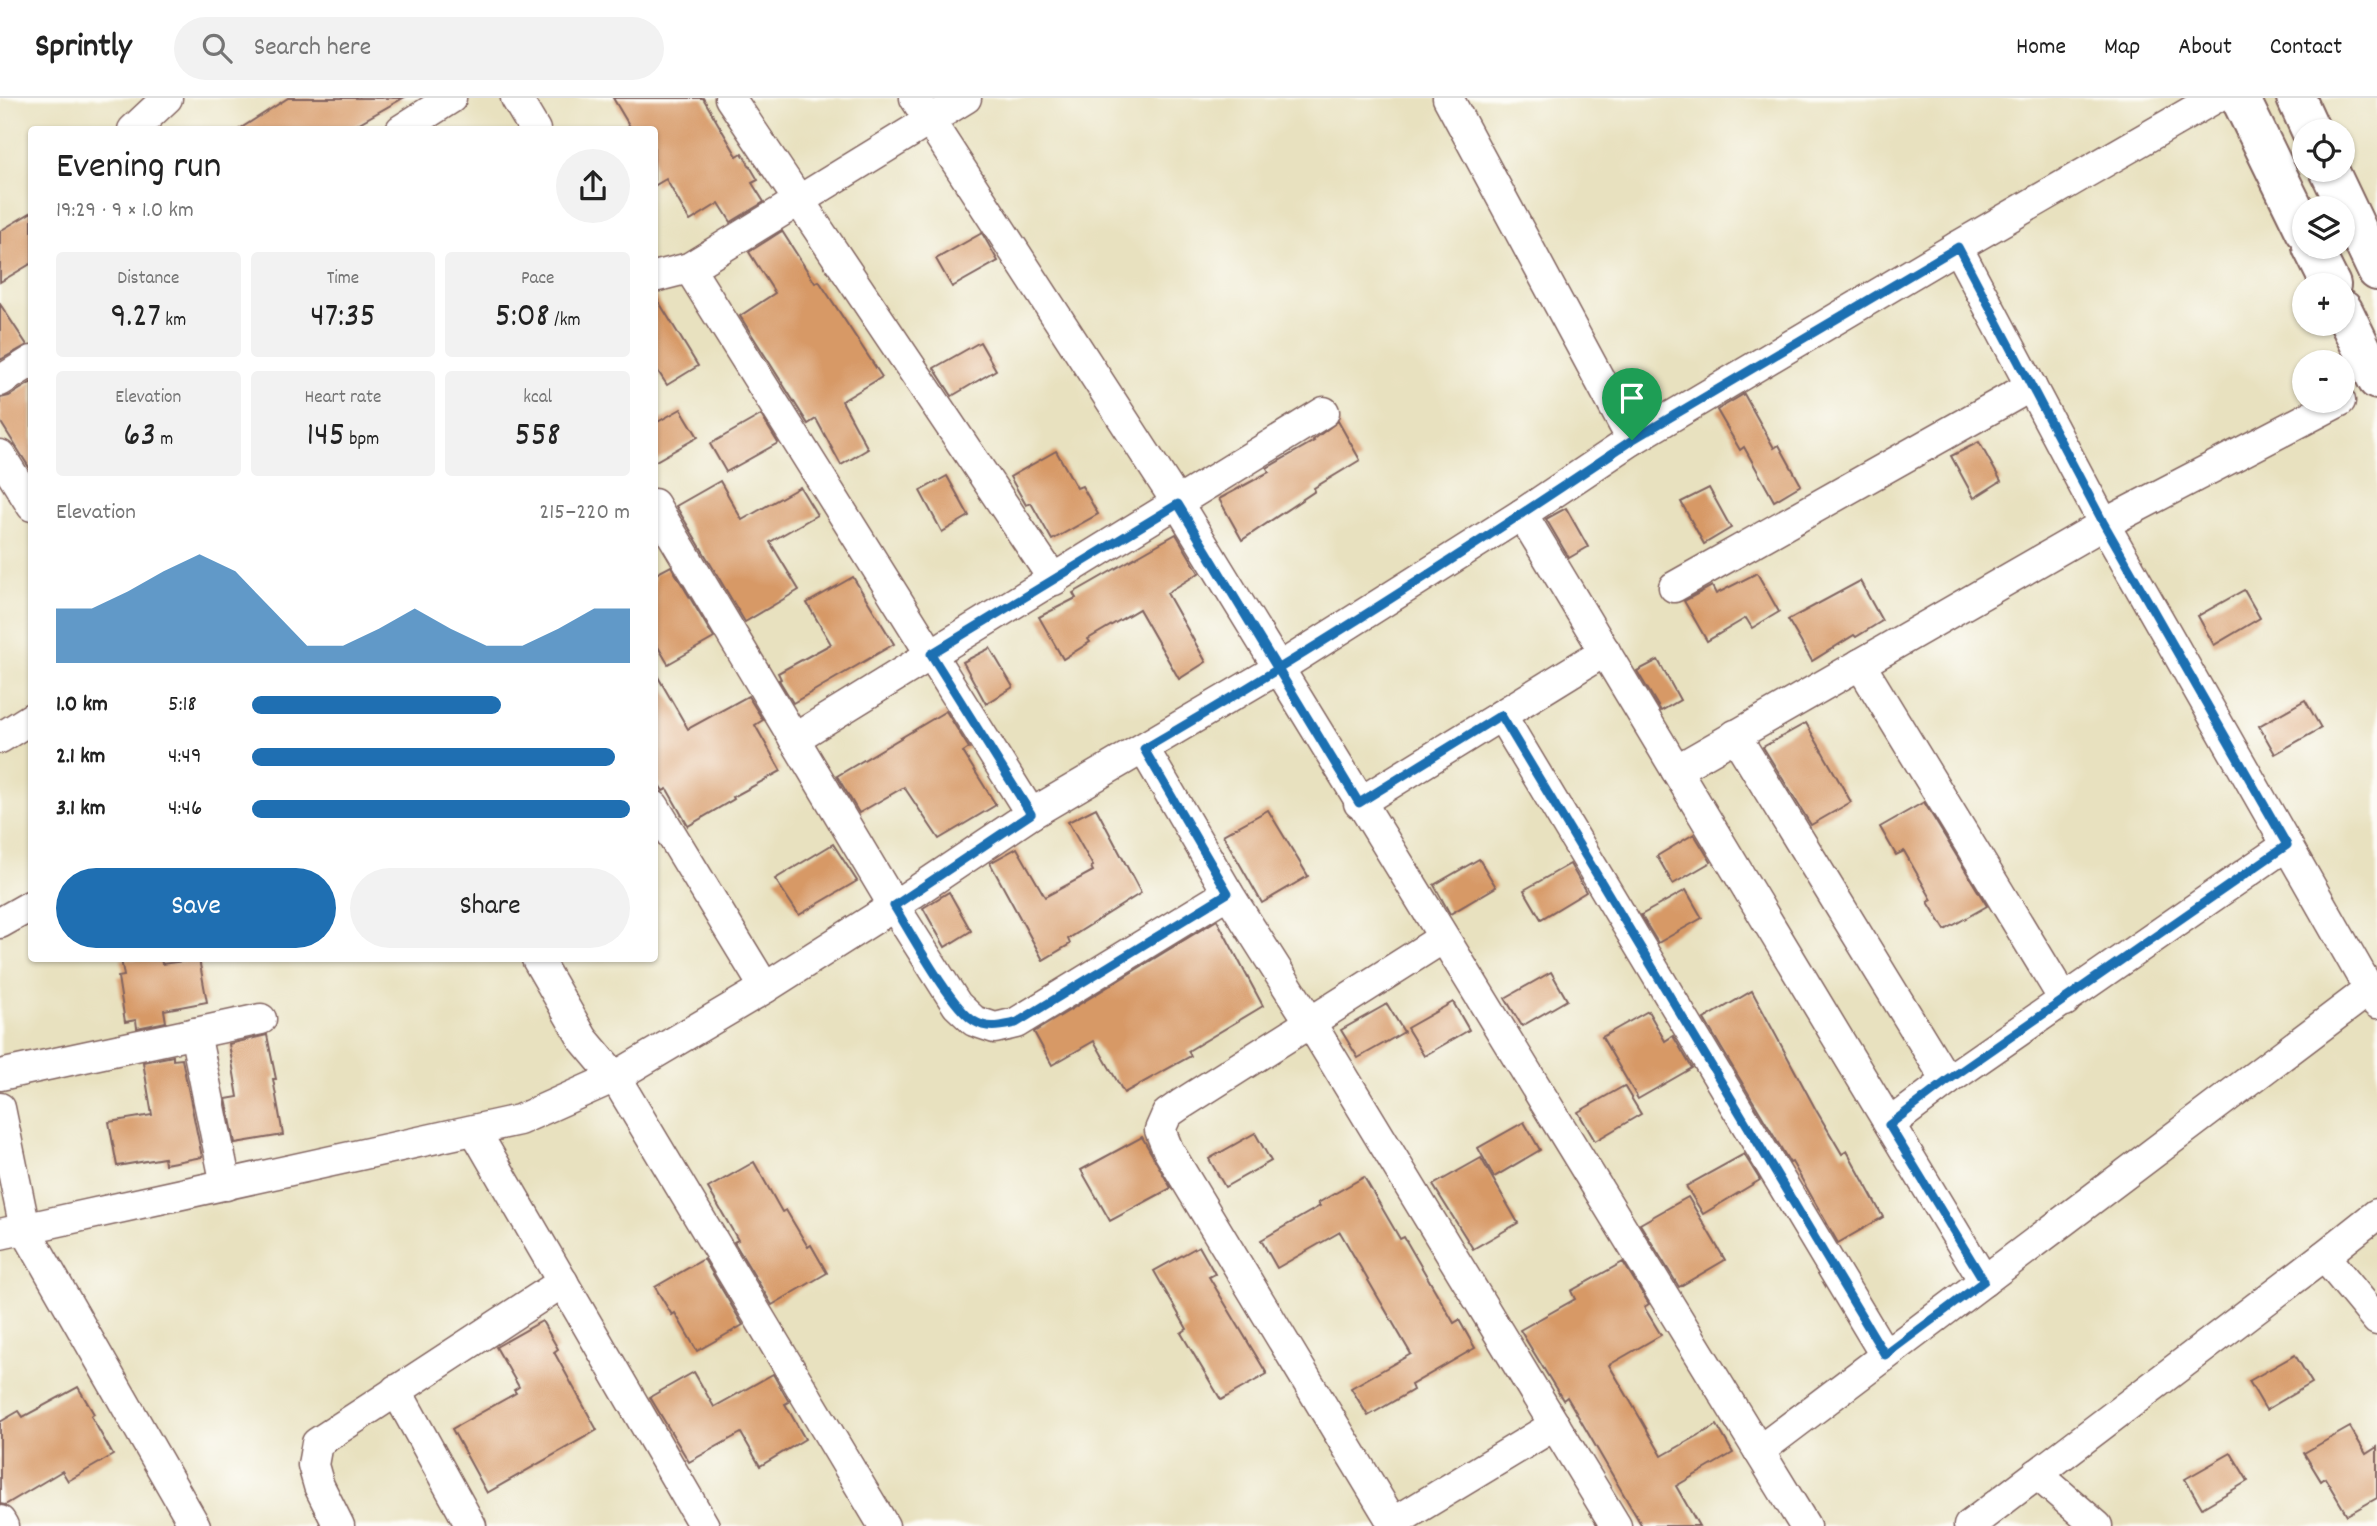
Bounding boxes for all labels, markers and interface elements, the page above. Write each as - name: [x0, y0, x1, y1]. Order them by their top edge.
- search box: [174, 17, 664, 80]
- text: Sprintly: [35, 25, 132, 72]
- icon: search: [198, 29, 236, 67]
- text: Search here: [254, 30, 371, 67]
- text: Home: [2016, 31, 2066, 65]
- text: Map: [2104, 31, 2140, 65]
- text: About: [2178, 31, 2232, 65]
- text: Contact: [2270, 31, 2342, 65]
- map controls: [2292, 119, 2355, 413]
- button: locate: [2292, 119, 2355, 182]
- text: Evening run: [56, 141, 221, 196]
- button: share: [556, 149, 630, 223]
- text: 19:29 · 9 × 1.0 km: [56, 195, 194, 228]
- button: layers: [2292, 196, 2355, 259]
- text: Distance: [117, 266, 179, 293]
- text: Time: [327, 266, 359, 293]
- text: Pace: [521, 266, 554, 293]
- button: +: [2292, 273, 2355, 336]
- text: 9.27: [110, 293, 161, 343]
- text: 47:35: [310, 293, 376, 343]
- text: 5:08: [495, 293, 550, 343]
- text: km: [161, 308, 186, 335]
- text: /km: [550, 308, 581, 335]
- button: −: [2292, 350, 2355, 413]
- pin: [1602, 368, 1662, 440]
- icon: arrive: [1613, 379, 1651, 417]
- text: Elevation: [115, 385, 181, 412]
- text: Heart rate: [305, 385, 381, 412]
- text: kcal: [523, 385, 552, 412]
- text: 63: [123, 412, 156, 462]
- text: 145: [307, 412, 345, 462]
- text: 558: [514, 412, 561, 462]
- text: m: [156, 427, 173, 454]
- text: bpm: [345, 427, 379, 454]
- text: Elevation: [56, 497, 136, 530]
- text: 215–220 m: [539, 497, 630, 530]
- text: 1.0 km: [56, 689, 108, 722]
- text: 5:18: [168, 689, 197, 722]
- text: 2.1 km: [56, 741, 105, 774]
- text: 4:49: [168, 741, 201, 774]
- text: 3.1 km: [56, 793, 106, 826]
- text: 4:46: [168, 793, 202, 826]
- button: Save: [56, 868, 336, 948]
- button: Share: [350, 868, 630, 948]

